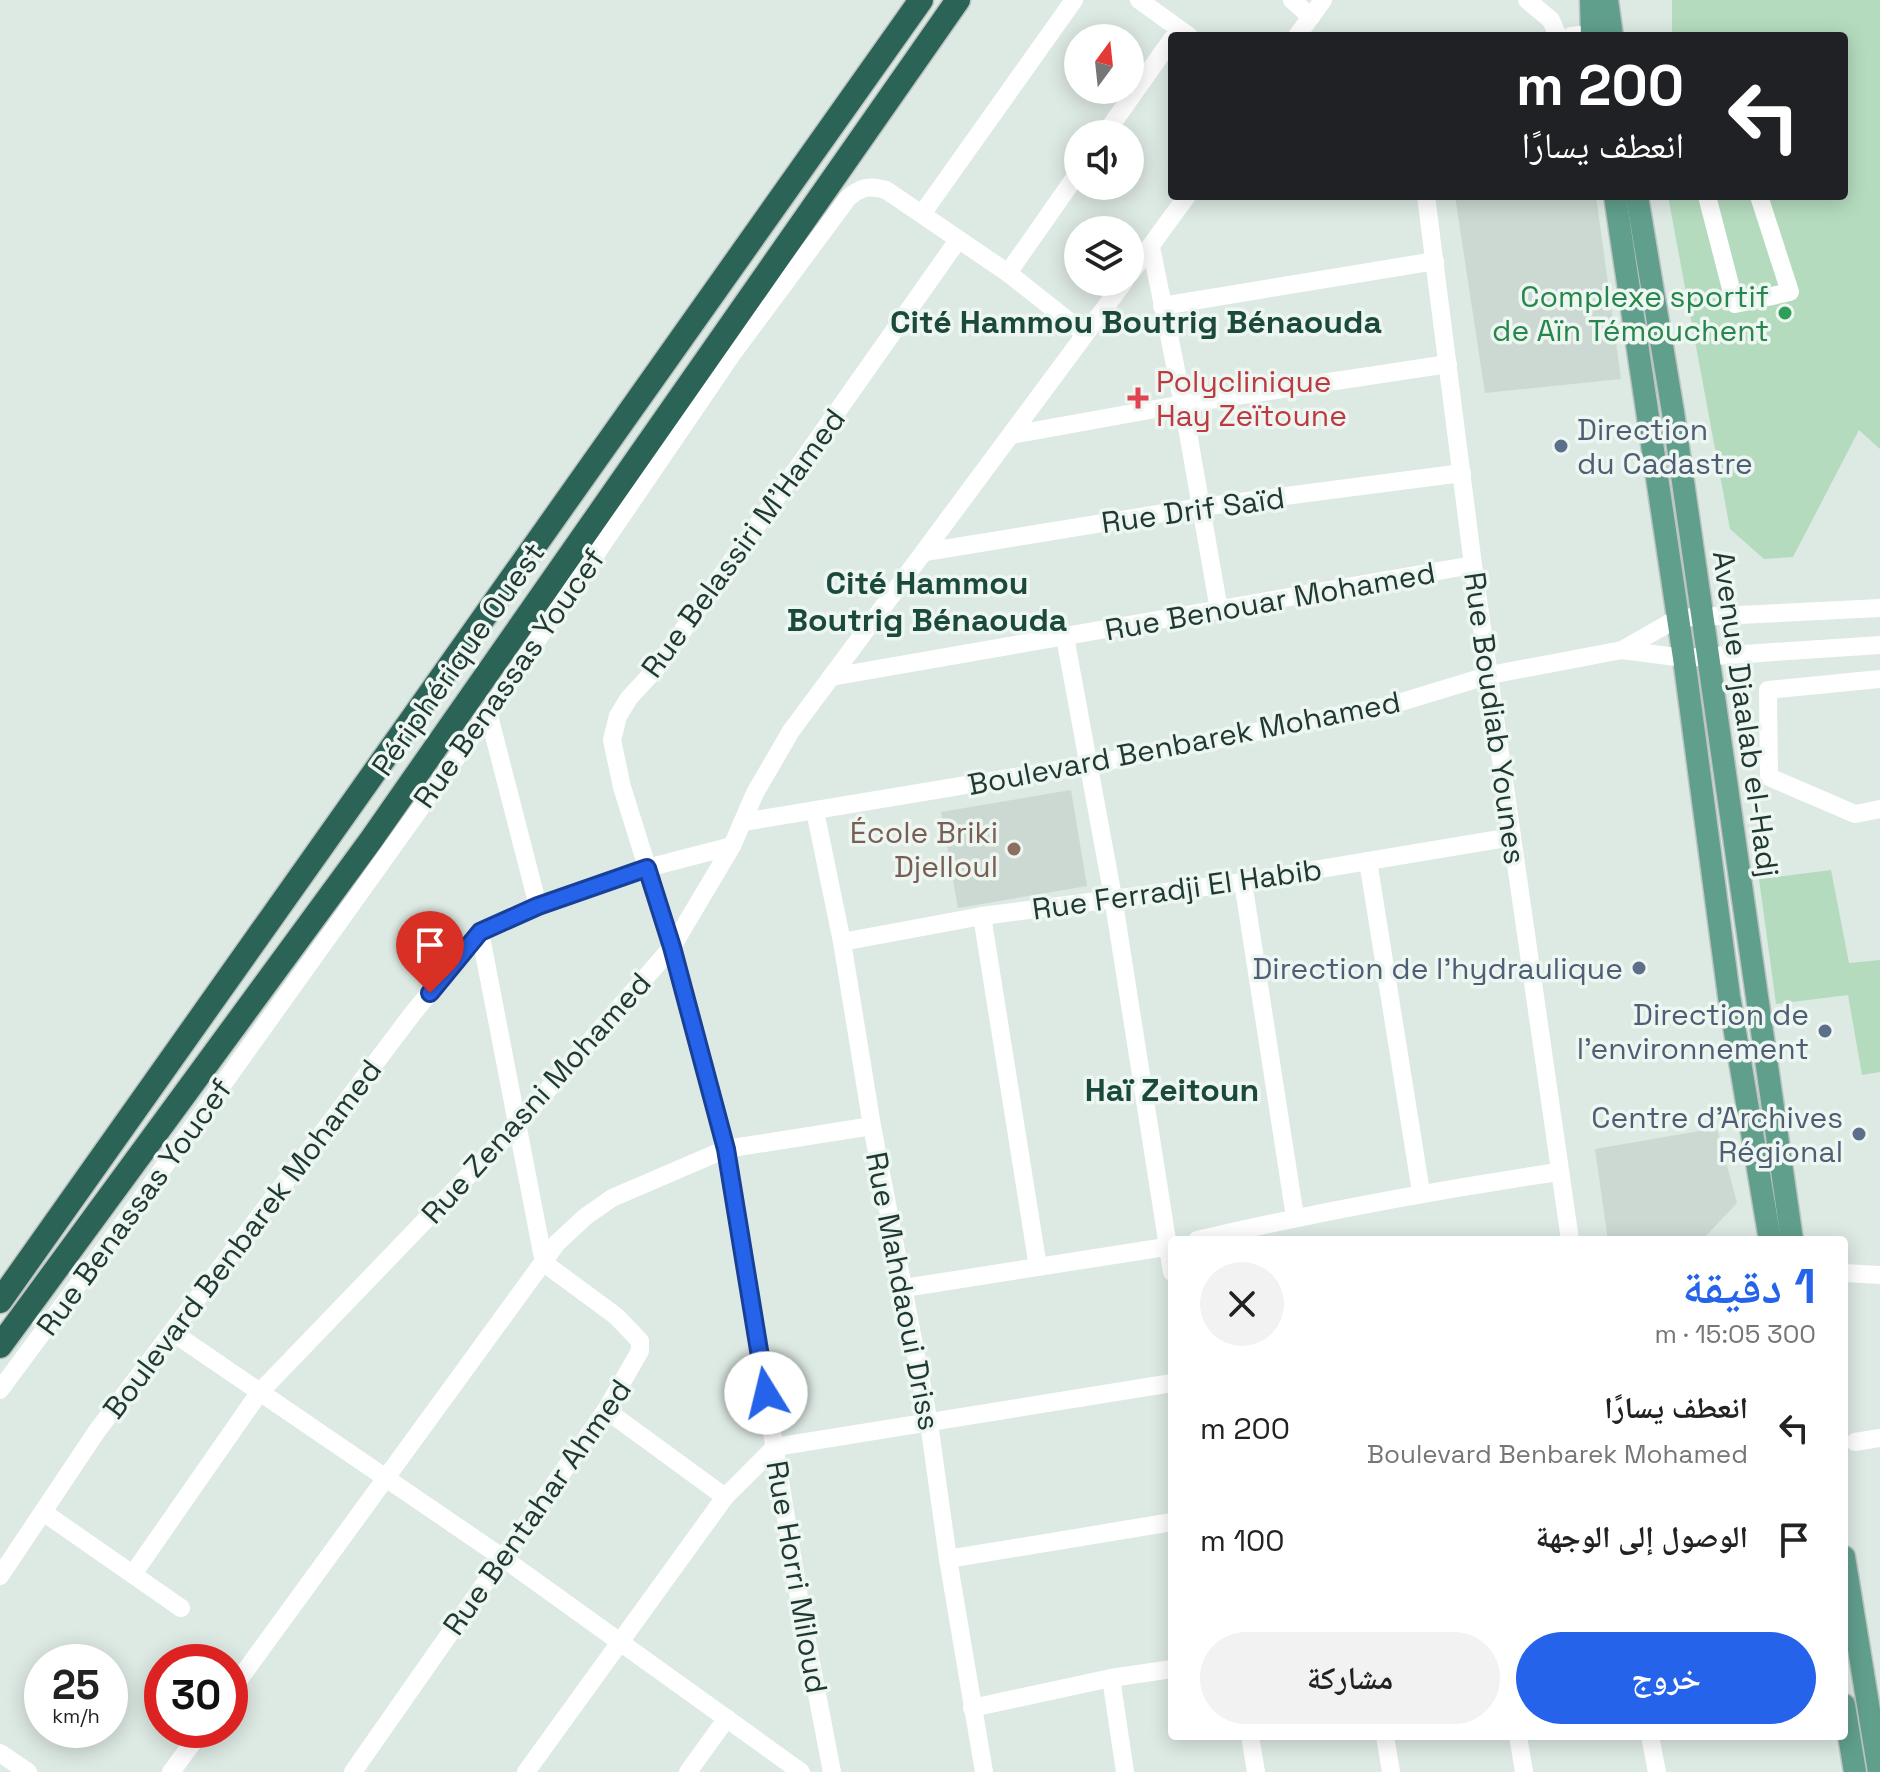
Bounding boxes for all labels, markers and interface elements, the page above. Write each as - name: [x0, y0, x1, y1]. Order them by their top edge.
- north arrow: [1064, 24, 1144, 104]
- map controls: [1064, 24, 1144, 296]
- text: 200 m: [1516, 50, 1684, 121]
- icon: left: [1712, 64, 1816, 168]
- button: sound: [1064, 120, 1144, 200]
- text: انعطف يسارًا: [1522, 123, 1684, 169]
- button: layers: [1064, 216, 1144, 296]
- place label: Complexe sportif de Aïn Témouchent: [1492, 277, 1769, 350]
- district label: Cité Hammou Boutrig Bénaouda: [890, 302, 1382, 342]
- marker: Complexe sportif de Aïn Témouchent: [1776, 304, 1794, 322]
- place label: Polyclinique Hay Zeïtoune: [1156, 362, 1347, 435]
- marker: Polyclinique Hay Zeïtoune: [1127, 387, 1149, 409]
- street label: Rue Belassiri M'Hamed: [632, 401, 854, 685]
- place label: Direction du Cadastre: [1577, 410, 1753, 483]
- marker: Direction du Cadastre: [1552, 437, 1570, 455]
- street label: Rue Drif Saïd: [1099, 478, 1287, 542]
- street label: Périphérique Ouest: [363, 534, 553, 784]
- street label: Rue Benassas Youcef: [405, 540, 613, 816]
- street label: Avenue Djaalab el-Hadj: [1704, 548, 1788, 880]
- street label: Rue Benouar Mohamed: [1102, 553, 1438, 649]
- district label: Cité Hammou Boutrig Bénaouda: [787, 563, 1067, 640]
- street label: Rue Boudiab Younes: [1455, 569, 1535, 867]
- street label: Boulevard Benbarek Mohamed: [964, 682, 1404, 804]
- place label: École Briki Djelloul: [850, 813, 998, 886]
- marker: École Briki Djelloul: [1005, 840, 1023, 858]
- street label: Rue Ferradji El Habib: [1030, 849, 1324, 929]
- pin: [396, 911, 464, 993]
- icon: arrive: [408, 923, 452, 967]
- place label: Direction de l'hydraulique: [1252, 949, 1623, 988]
- marker: Direction de l'hydraulique: [1630, 959, 1648, 977]
- street label: Rue Zenasni Mohamed: [413, 964, 659, 1232]
- place label: Direction de l'environnement: [1577, 995, 1809, 1068]
- marker: Direction de l'environnement: [1816, 1022, 1834, 1040]
- street label: Boulevard Benbarek Mohamed: [94, 1052, 390, 1426]
- district label: Haï Zeitoun: [1085, 1070, 1259, 1110]
- street label: Rue Benassas Youcef: [28, 1071, 240, 1343]
- place label: Centre d'Archives Régional: [1591, 1098, 1843, 1171]
- marker: Centre d'Archives Régional: [1850, 1125, 1868, 1143]
- street label: Rue Mahdaoui Driss: [857, 1149, 949, 1433]
- text: 1 دقيقة: [1682, 1256, 1816, 1317]
- button: close: [1200, 1262, 1284, 1346]
- text: 300 m · 15:05: [1654, 1317, 1816, 1351]
- position arrow: [724, 1351, 808, 1435]
- street label: Rue Bentahar Ahmed: [434, 1371, 640, 1643]
- text: انعطف يسارًا: [1604, 1388, 1748, 1427]
- icon: left: [1772, 1406, 1816, 1450]
- text: 200 m: [1200, 1409, 1290, 1448]
- text: Boulevard Benbarek Mohamed: [1367, 1437, 1748, 1471]
- street label: Rue Horri Miloud: [757, 1458, 837, 1696]
- text: الوصول إلى الوجهة: [1535, 1517, 1748, 1556]
- icon: arrive: [1772, 1518, 1816, 1562]
- text: 100 m: [1200, 1521, 1285, 1560]
- button: مشاركة: [1200, 1632, 1500, 1724]
- button: خروج: [1516, 1632, 1816, 1724]
- speed limit sign: 30: [144, 1644, 248, 1748]
- text: 25: [52, 1660, 100, 1711]
- text: km/h: [52, 1703, 100, 1729]

